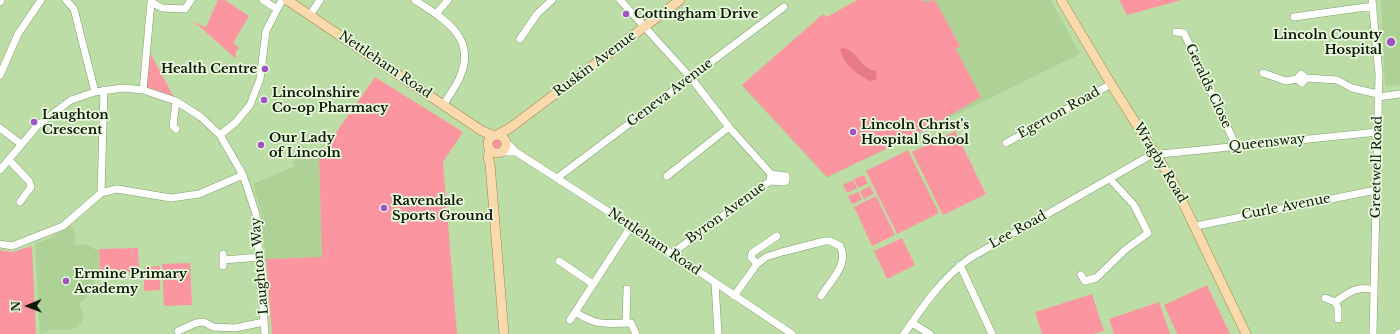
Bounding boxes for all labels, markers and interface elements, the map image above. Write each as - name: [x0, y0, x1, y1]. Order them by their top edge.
- place label: Cottingham Drive: [634, 6, 758, 22]
- marker: Cottingham Drive: [621, 9, 631, 19]
- place label: Lincoln County Hospital: [1273, 27, 1382, 58]
- street label: Nettleham Road: [336, 28, 434, 102]
- street label: Ruskin Avenue: [551, 28, 639, 100]
- marker: Lincoln County Hospital: [1385, 36, 1397, 48]
- street label: Geralds Close: [1182, 41, 1234, 131]
- street label: Geneva Avenue: [624, 56, 716, 130]
- place label: Health Centre: [161, 61, 257, 77]
- marker: Health Centre: [260, 64, 270, 74]
- street label: Egerton Road: [1015, 84, 1103, 142]
- place label: Lincolnshire Co-op Pharmacy: [272, 85, 388, 116]
- marker: Lincolnshire Co-op Pharmacy: [259, 95, 269, 105]
- place label: Laughton Crescent: [42, 107, 109, 138]
- street label: Greetwell Road: [1368, 116, 1386, 218]
- marker: Laughton Crescent: [29, 117, 39, 127]
- place label: Lincoln Christ's Hospital School: [861, 117, 969, 148]
- street label: Wragby Road: [1130, 120, 1190, 206]
- marker: Lincoln Christ's Hospital School: [848, 127, 858, 137]
- place label: Our Lady of Lincoln: [269, 130, 341, 161]
- street label: Queensway: [1228, 131, 1306, 155]
- marker: Our Lady of Lincoln: [256, 140, 266, 150]
- street label: Byron Avenue: [683, 179, 769, 247]
- street label: Curle Avenue: [1240, 191, 1332, 223]
- place label: Ravendale Sports Ground: [392, 193, 493, 224]
- marker: Ravendale Sports Ground: [379, 203, 389, 213]
- street label: Nettleham Road: [605, 205, 703, 279]
- street label: Lee Road: [987, 208, 1049, 252]
- street label: Laughton Way: [248, 217, 272, 315]
- place label: Ermine Primary Academy: [74, 266, 187, 297]
- marker: Ermine Primary Academy: [61, 276, 71, 286]
- north arrow: [8, 286, 48, 326]
- text: N: [9, 301, 23, 312]

